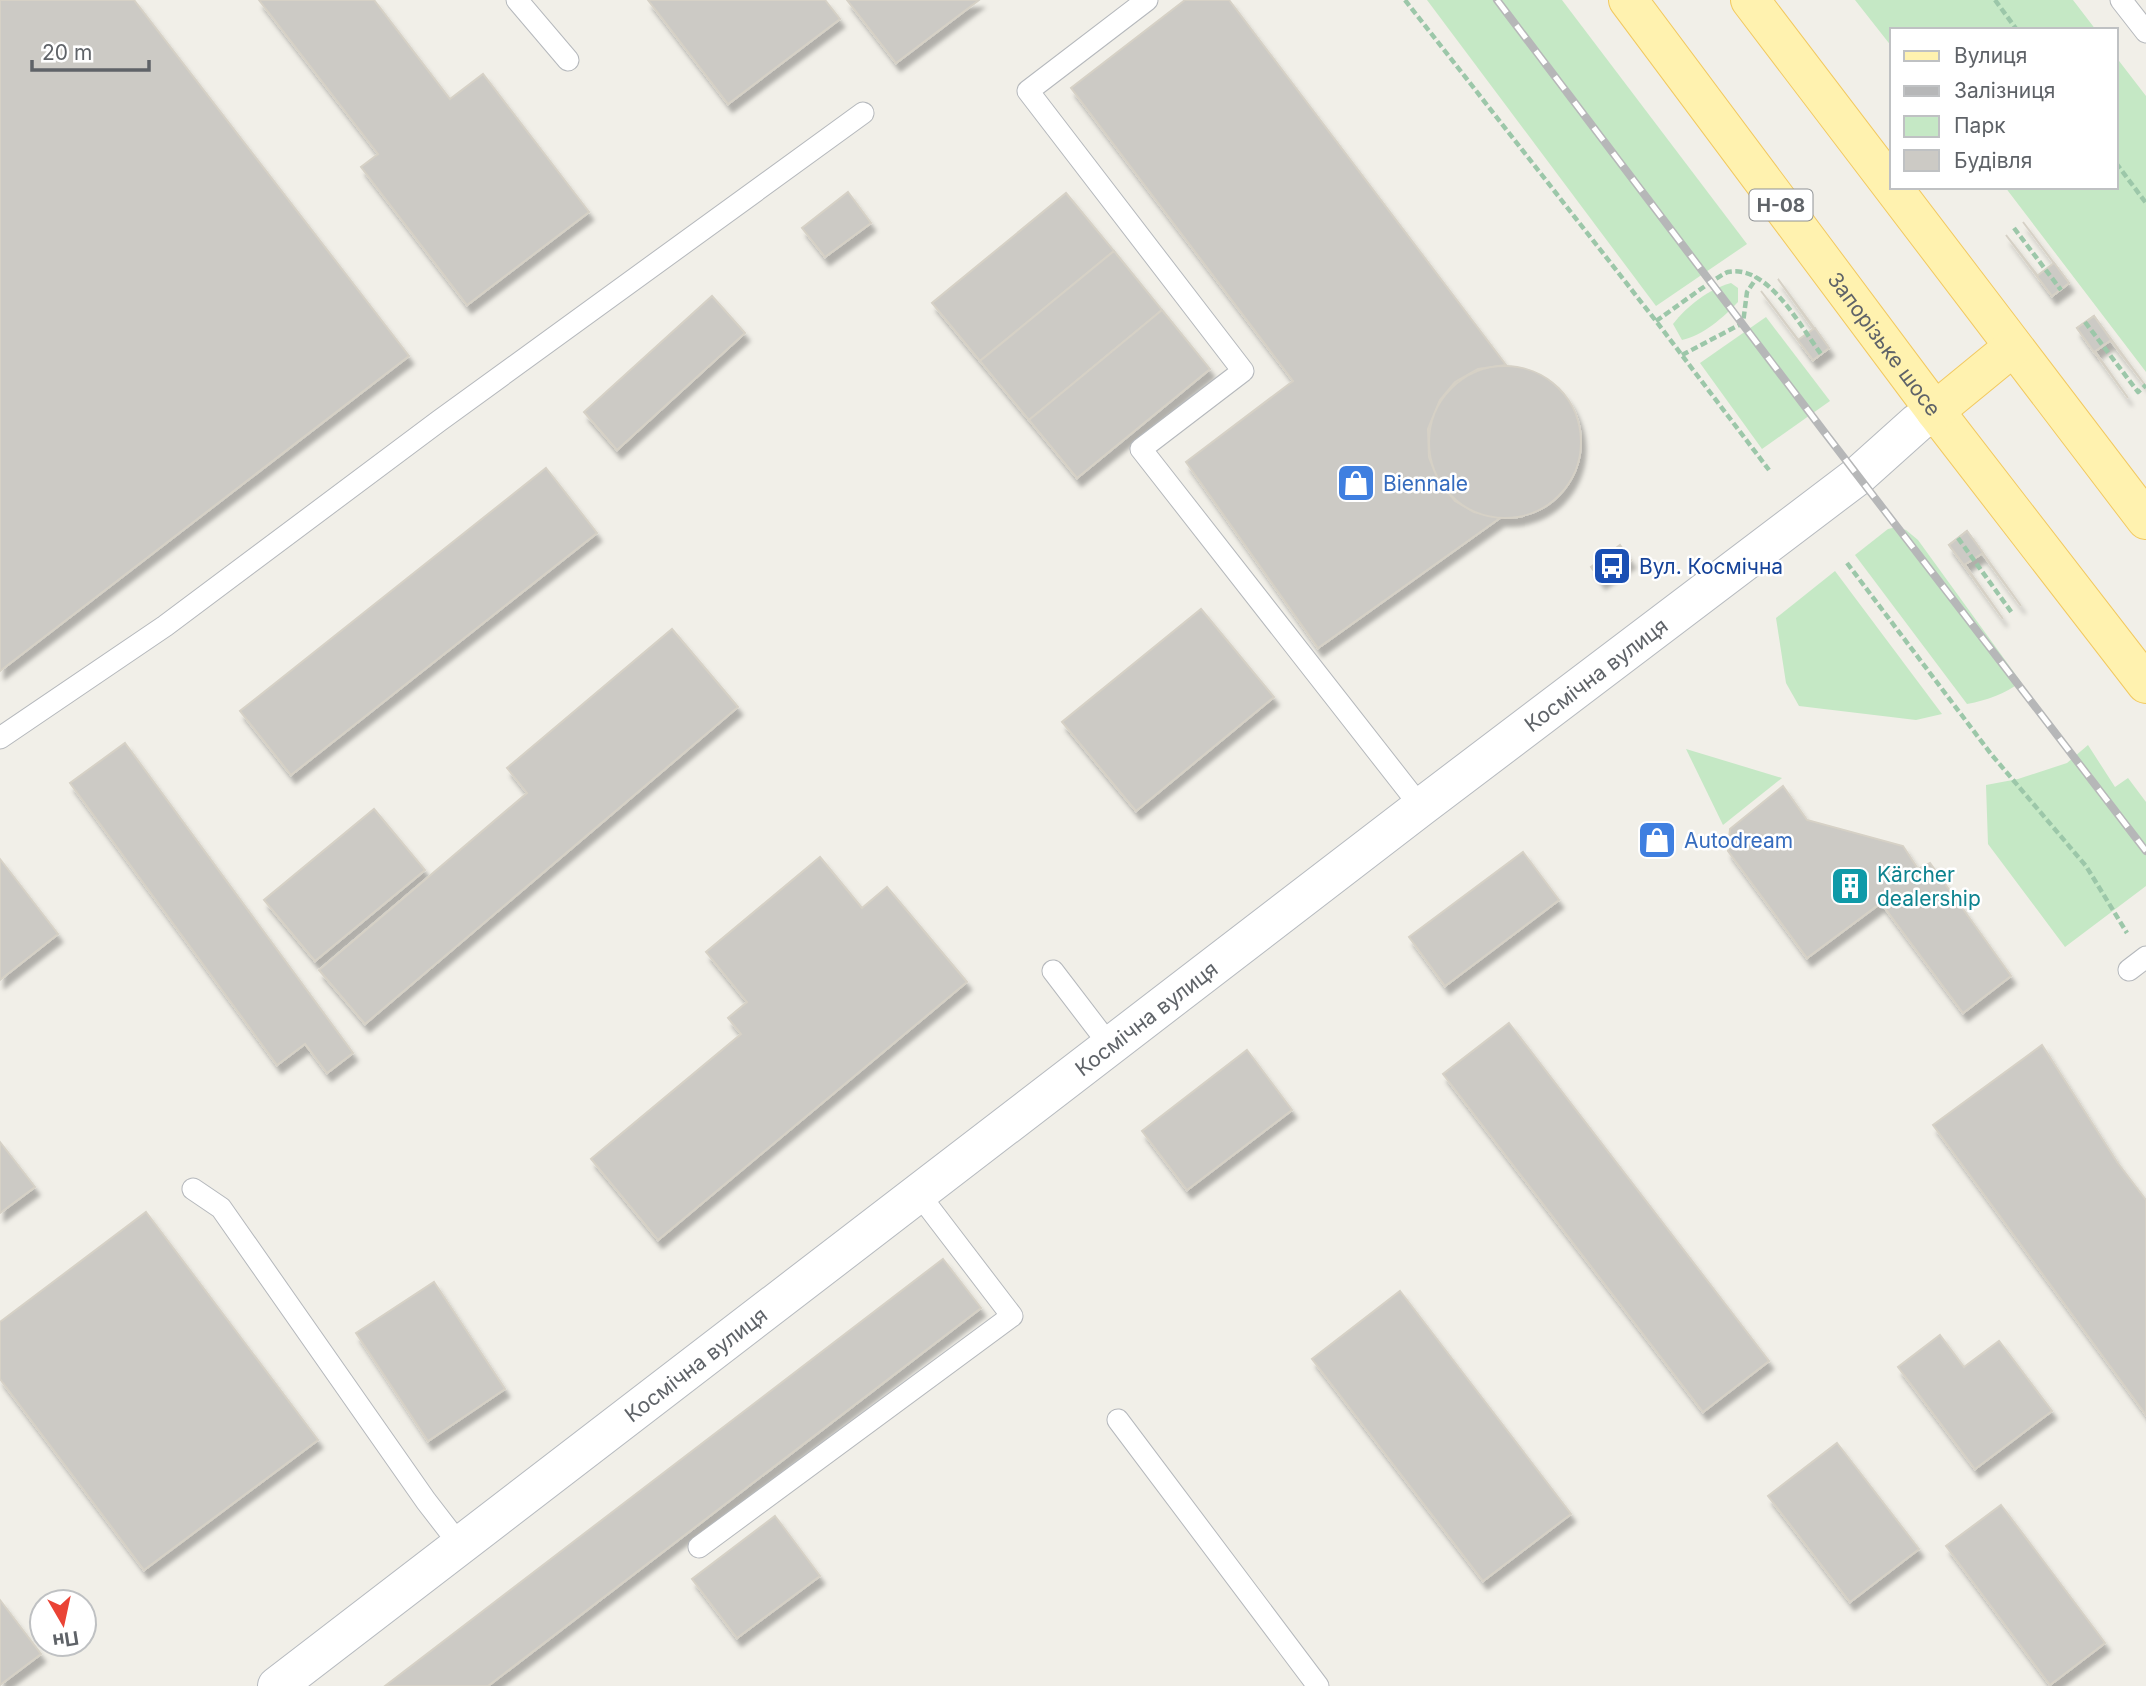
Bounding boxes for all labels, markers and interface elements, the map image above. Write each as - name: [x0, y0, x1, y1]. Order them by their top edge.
- scale bar: [32, 28, 149, 72]
- legend: [1890, 28, 2118, 189]
- text: 20 m: [42, 40, 92, 65]
- text: Вулиця: [1954, 43, 2027, 68]
- text: Залізниця: [1954, 78, 2055, 103]
- text: Парк: [1954, 113, 2006, 138]
- text: Будівля: [1954, 148, 2032, 173]
- road number: Н-08: [1750, 190, 1812, 220]
- street label: Запорізьке шосе: [1823, 267, 1947, 420]
- shop icon: Biennale: [1335, 462, 1377, 504]
- place label: Biennale: [1383, 471, 1468, 496]
- bus stop icon: Вул. Космічна: [1591, 545, 1633, 587]
- place label: Вул. Космічна: [1639, 554, 1783, 579]
- street label: Космічна вулиця: [1519, 612, 1672, 737]
- shop icon: Autodream: [1636, 819, 1678, 861]
- place label: Autodream: [1684, 828, 1793, 853]
- place label: Kärcher dealership: [1877, 862, 1981, 911]
- building icon: Kärcher dealership: [1829, 865, 1871, 907]
- street label: Космічна вулиця: [1070, 956, 1222, 1081]
- street label: Космічна вулиця: [620, 1302, 772, 1427]
- north arrow: [28, 1588, 98, 1658]
- text: Пн: [51, 1626, 80, 1653]

